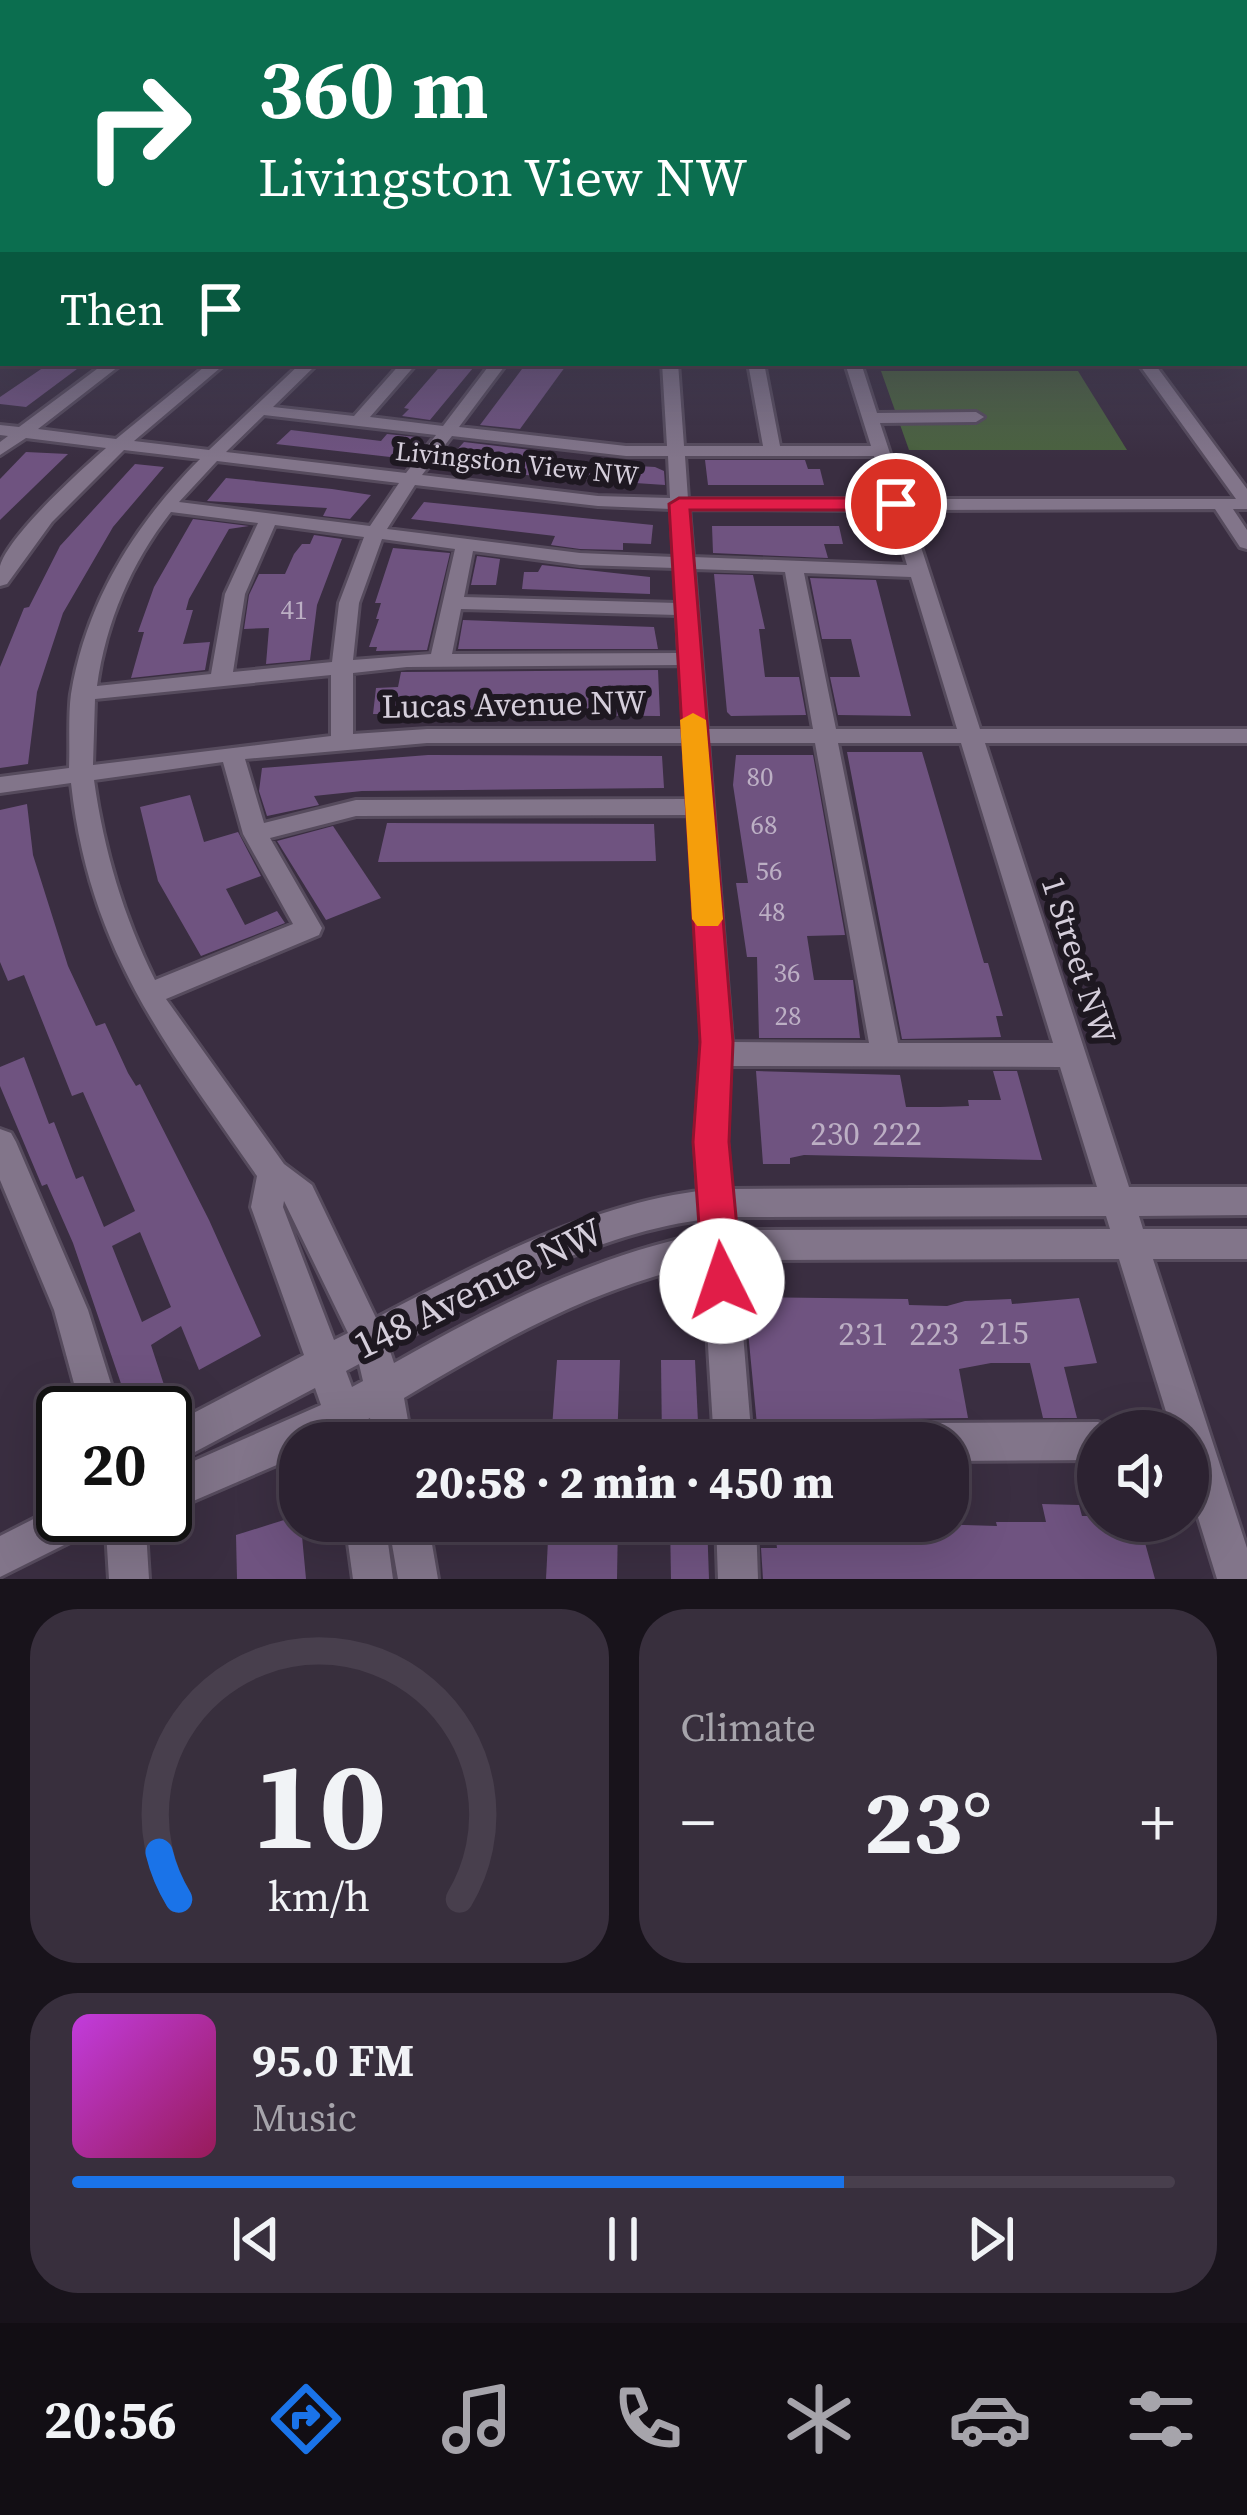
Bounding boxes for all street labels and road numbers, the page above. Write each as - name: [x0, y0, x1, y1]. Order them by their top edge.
- street label: Livingston View NW: [393, 432, 641, 494]
- street label: Lucas Avenue NW: [381, 679, 647, 729]
- street label: 1 Street NW: [1031, 871, 1127, 1050]
- street label: 148 Avenue NW: [345, 1205, 612, 1371]

